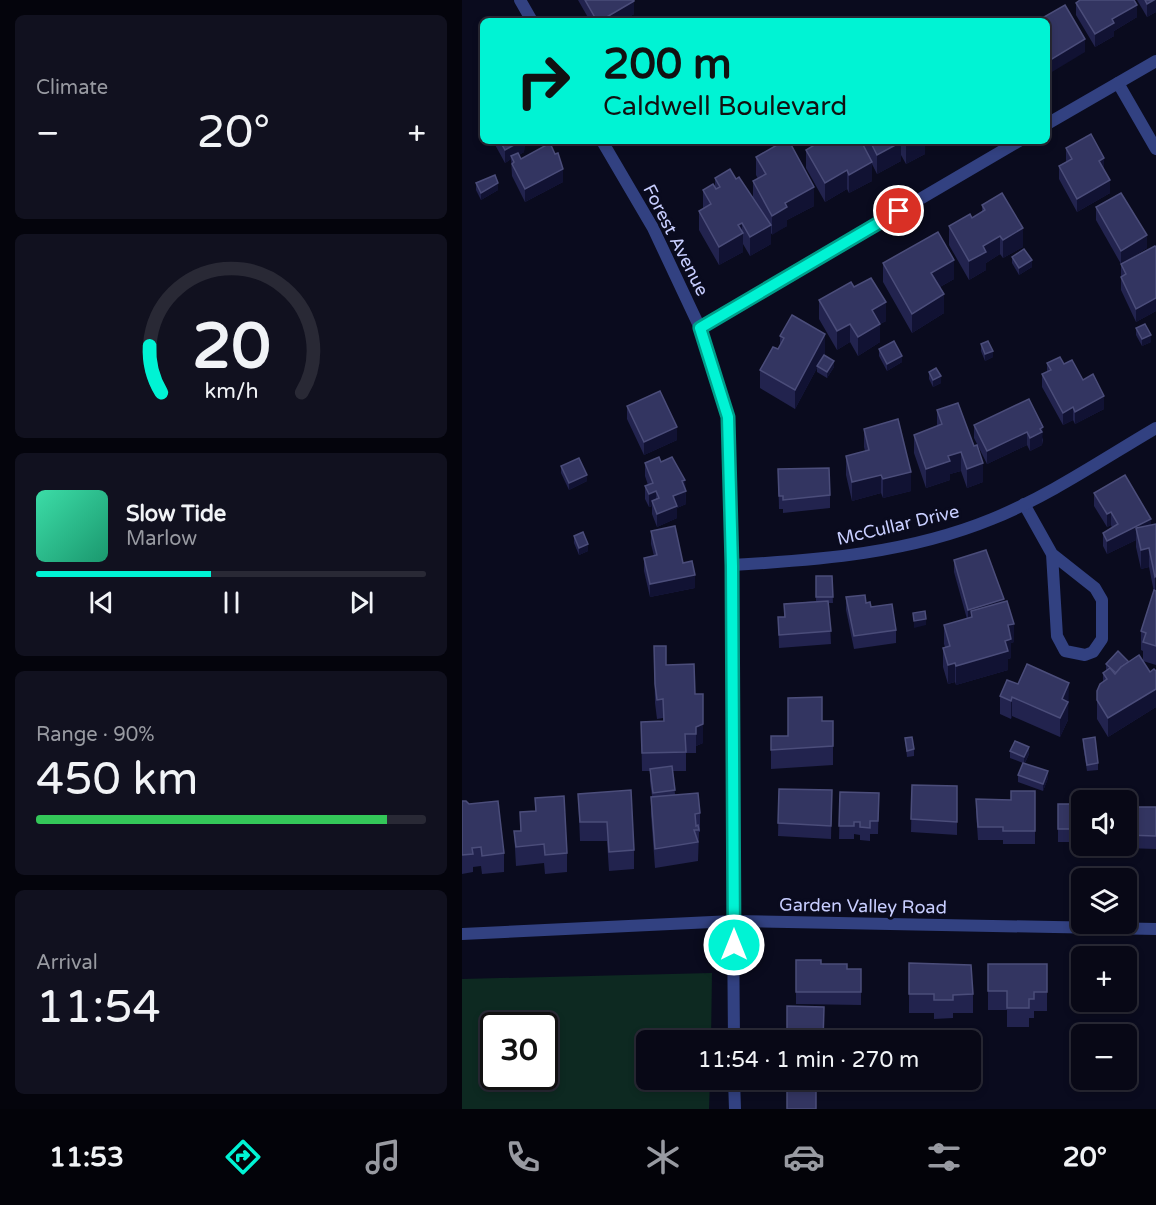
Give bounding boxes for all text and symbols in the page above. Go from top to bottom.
text: 200 m [603,39,732,90]
icon: right [504,42,582,120]
text: Climate [36,76,108,100]
text: Caldwell Boulevard [603,90,847,123]
text: 20° [197,106,270,160]
text: − [36,114,60,153]
text: + [407,114,426,153]
street label: Forest Avenue [638,180,714,300]
pin [873,185,924,236]
icon: arrive [882,194,915,227]
text: 20 [192,310,270,385]
text: km/h [204,378,258,404]
street label: McCullar Drive [835,500,961,550]
text: Slow Tide [126,501,226,527]
text: Marlow [126,527,197,551]
icon: previous [85,586,118,619]
icon: pause [215,586,248,619]
icon: next [345,586,378,619]
text: Range · 90% [36,723,155,747]
text: 450 km [36,753,198,807]
map controls [1071,790,1137,1090]
button: sound [1071,790,1137,856]
button: layers [1071,868,1137,934]
street label: Garden Valley Road [779,894,947,918]
position arrow [702,913,766,977]
button: + [1071,946,1137,1012]
text: Arrival [36,951,98,975]
text: 11:54 [36,981,161,1035]
speed limit sign: 30 [480,1012,558,1090]
button: − [1071,1024,1137,1090]
text: 11:54 · 1 min · 270 m [698,1047,919,1073]
icon: directions [222,1136,264,1178]
icon: music [362,1136,404,1178]
icon: phone [502,1136,544,1178]
icon: climate [642,1136,684,1178]
icon: car [783,1136,825,1178]
icon: filters [923,1136,965,1178]
text: 11:53 [49,1141,124,1174]
text: 20° [1063,1141,1107,1174]

